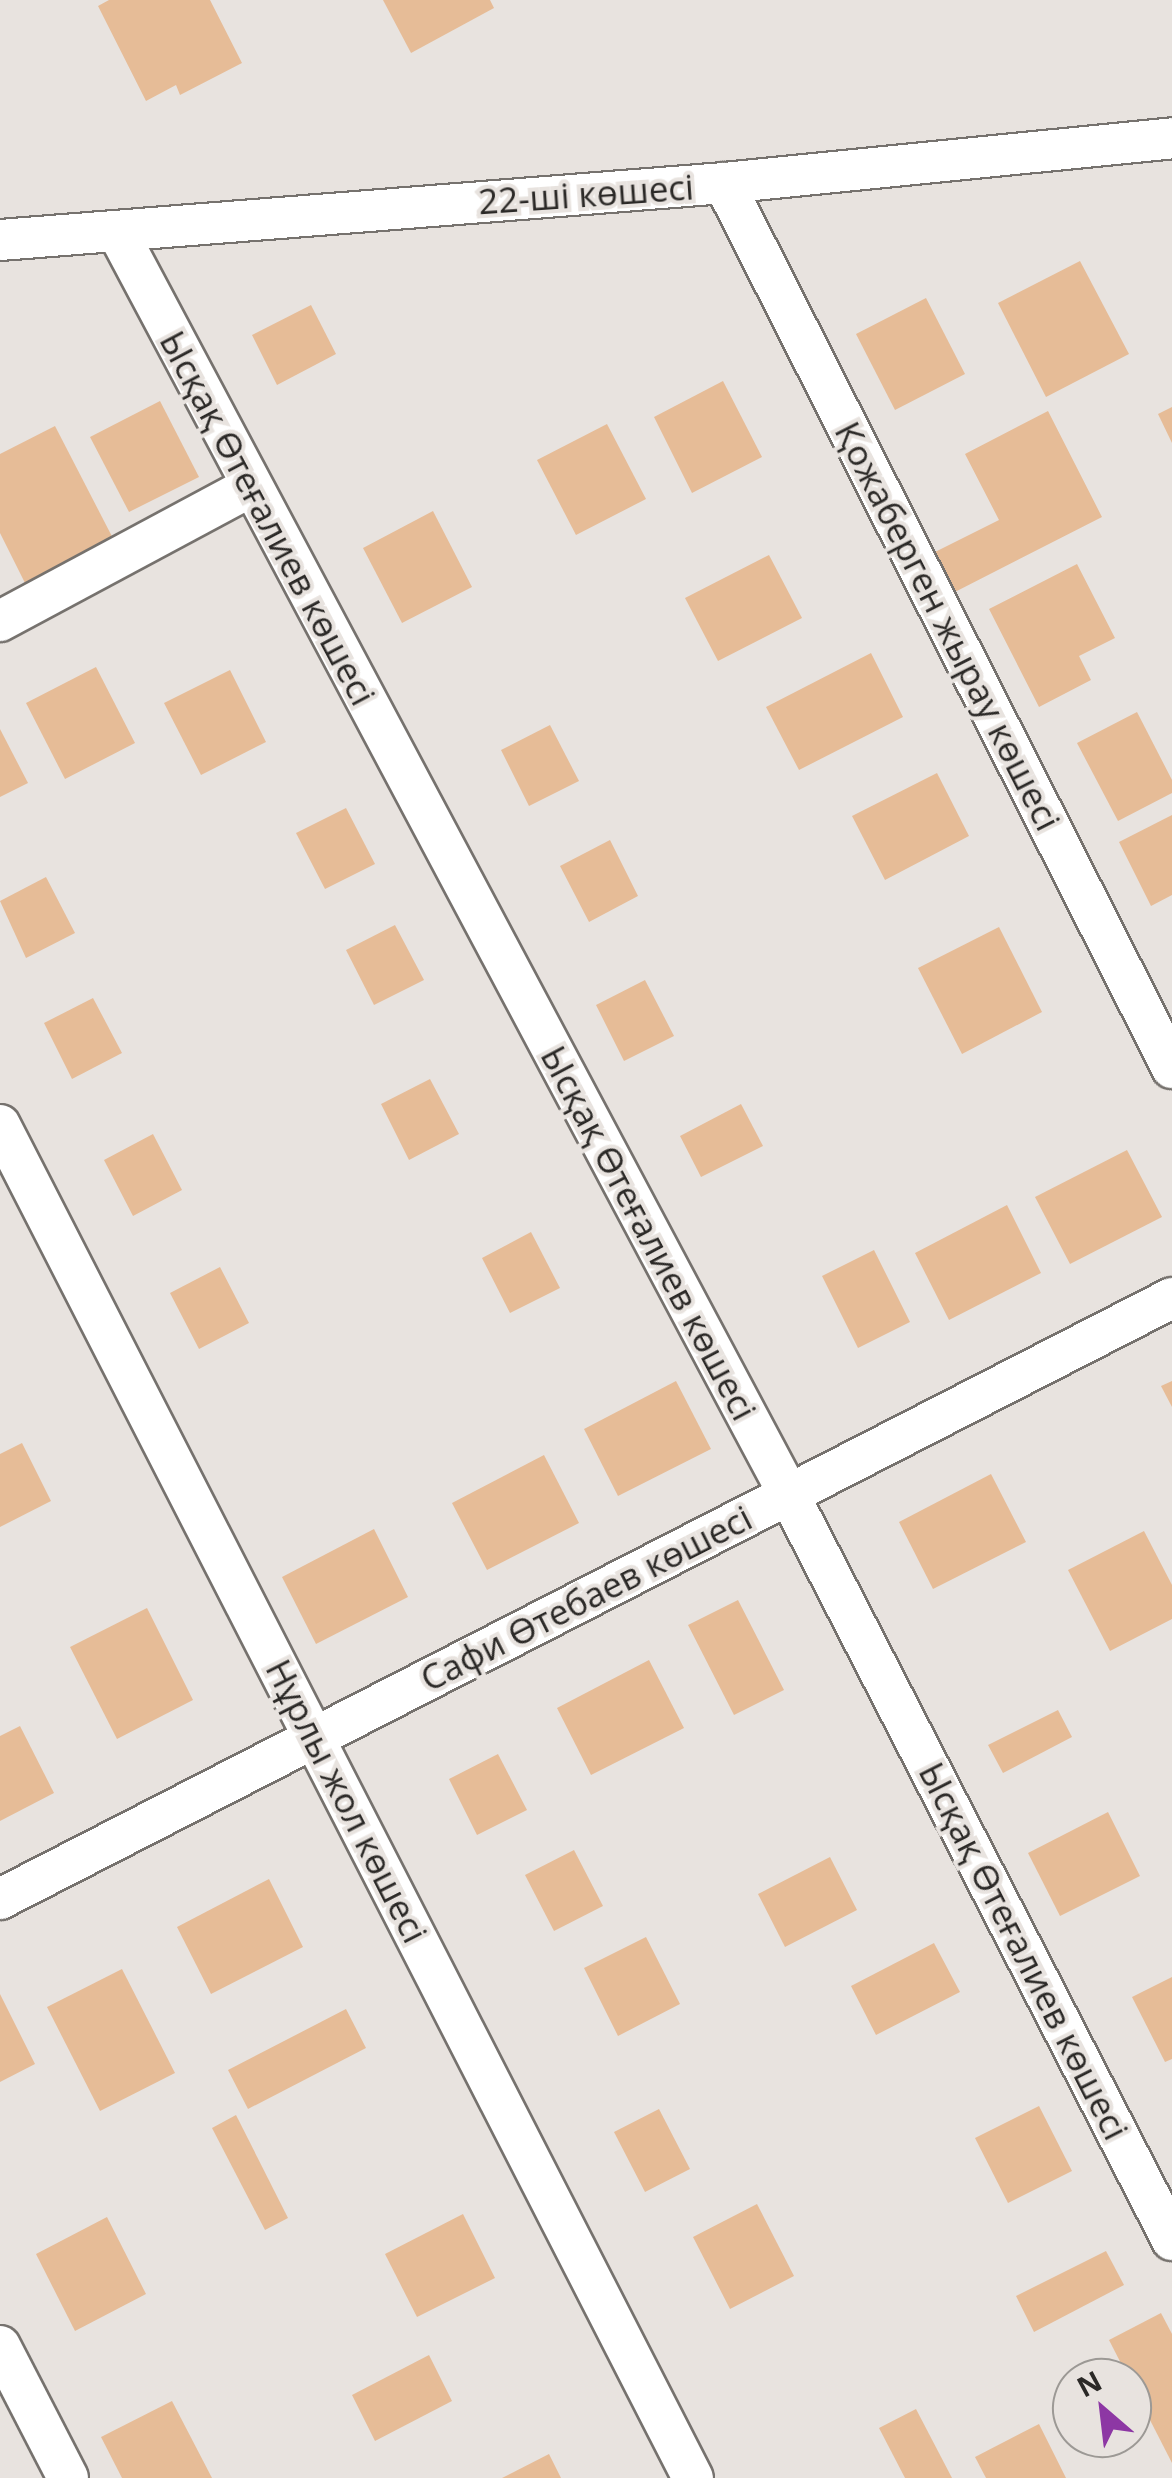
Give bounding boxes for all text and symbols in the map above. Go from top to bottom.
street label: 22-ші көшесі [477,166,695,222]
street label: Ысқақ Өтеғалиев көшесі [151,324,385,712]
street label: Қожаберген жырау көшесі [826,415,1070,837]
street label: Ысқақ Өтеғалиев көшесі [532,1039,766,1427]
street label: Сафи Өтебаев көшесі [413,1496,759,1700]
street label: Нұрлы жол көшесі [257,1652,437,1950]
street label: Ысқақ Өтеғалиев көшесі [910,1755,1138,2147]
north arrow [1052,2358,1152,2458]
text: N [1070,2361,1108,2405]

